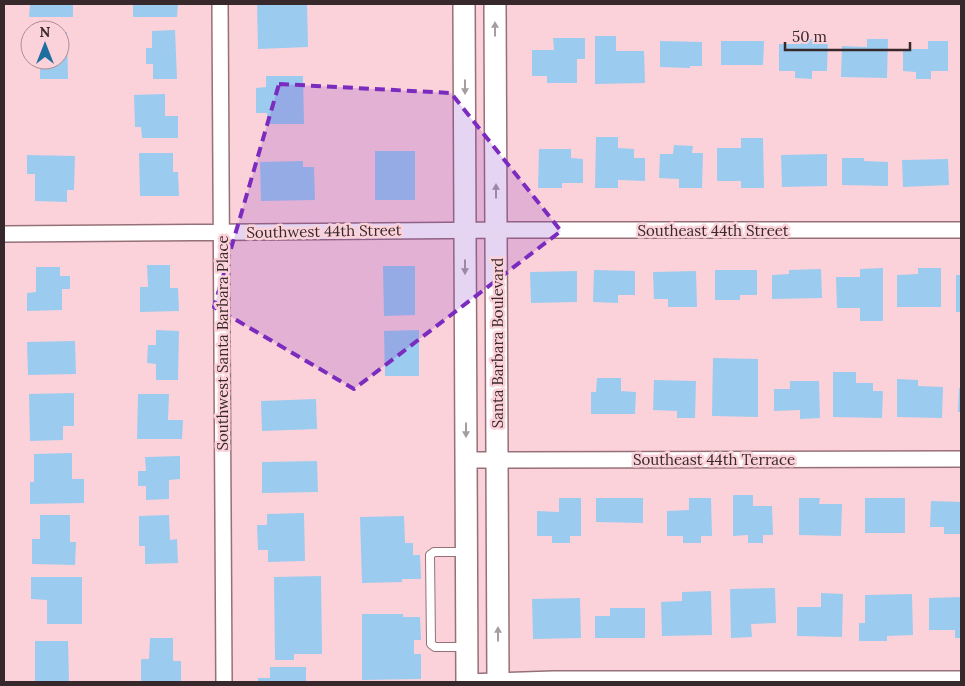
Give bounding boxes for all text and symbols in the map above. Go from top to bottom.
north arrow [20,20,70,70]
one-way arrow [491,20,499,36]
scale bar [785,20,910,52]
text: N [40,23,51,41]
text: 50 m [792,27,827,46]
one-way arrow [461,80,469,96]
one-way arrow [492,183,500,199]
street label: Southwest 44th Street [246,220,402,242]
street label: Southeast 44th Street [637,221,789,240]
street label: Southwest Santa Barbara Place [213,235,232,451]
street label: Santa Barbara Boulevard [488,258,507,428]
one-way arrow [461,260,469,276]
one-way arrow [462,422,470,438]
street label: Southeast 44th Terrace [633,450,795,469]
one-way arrow [494,625,502,641]

